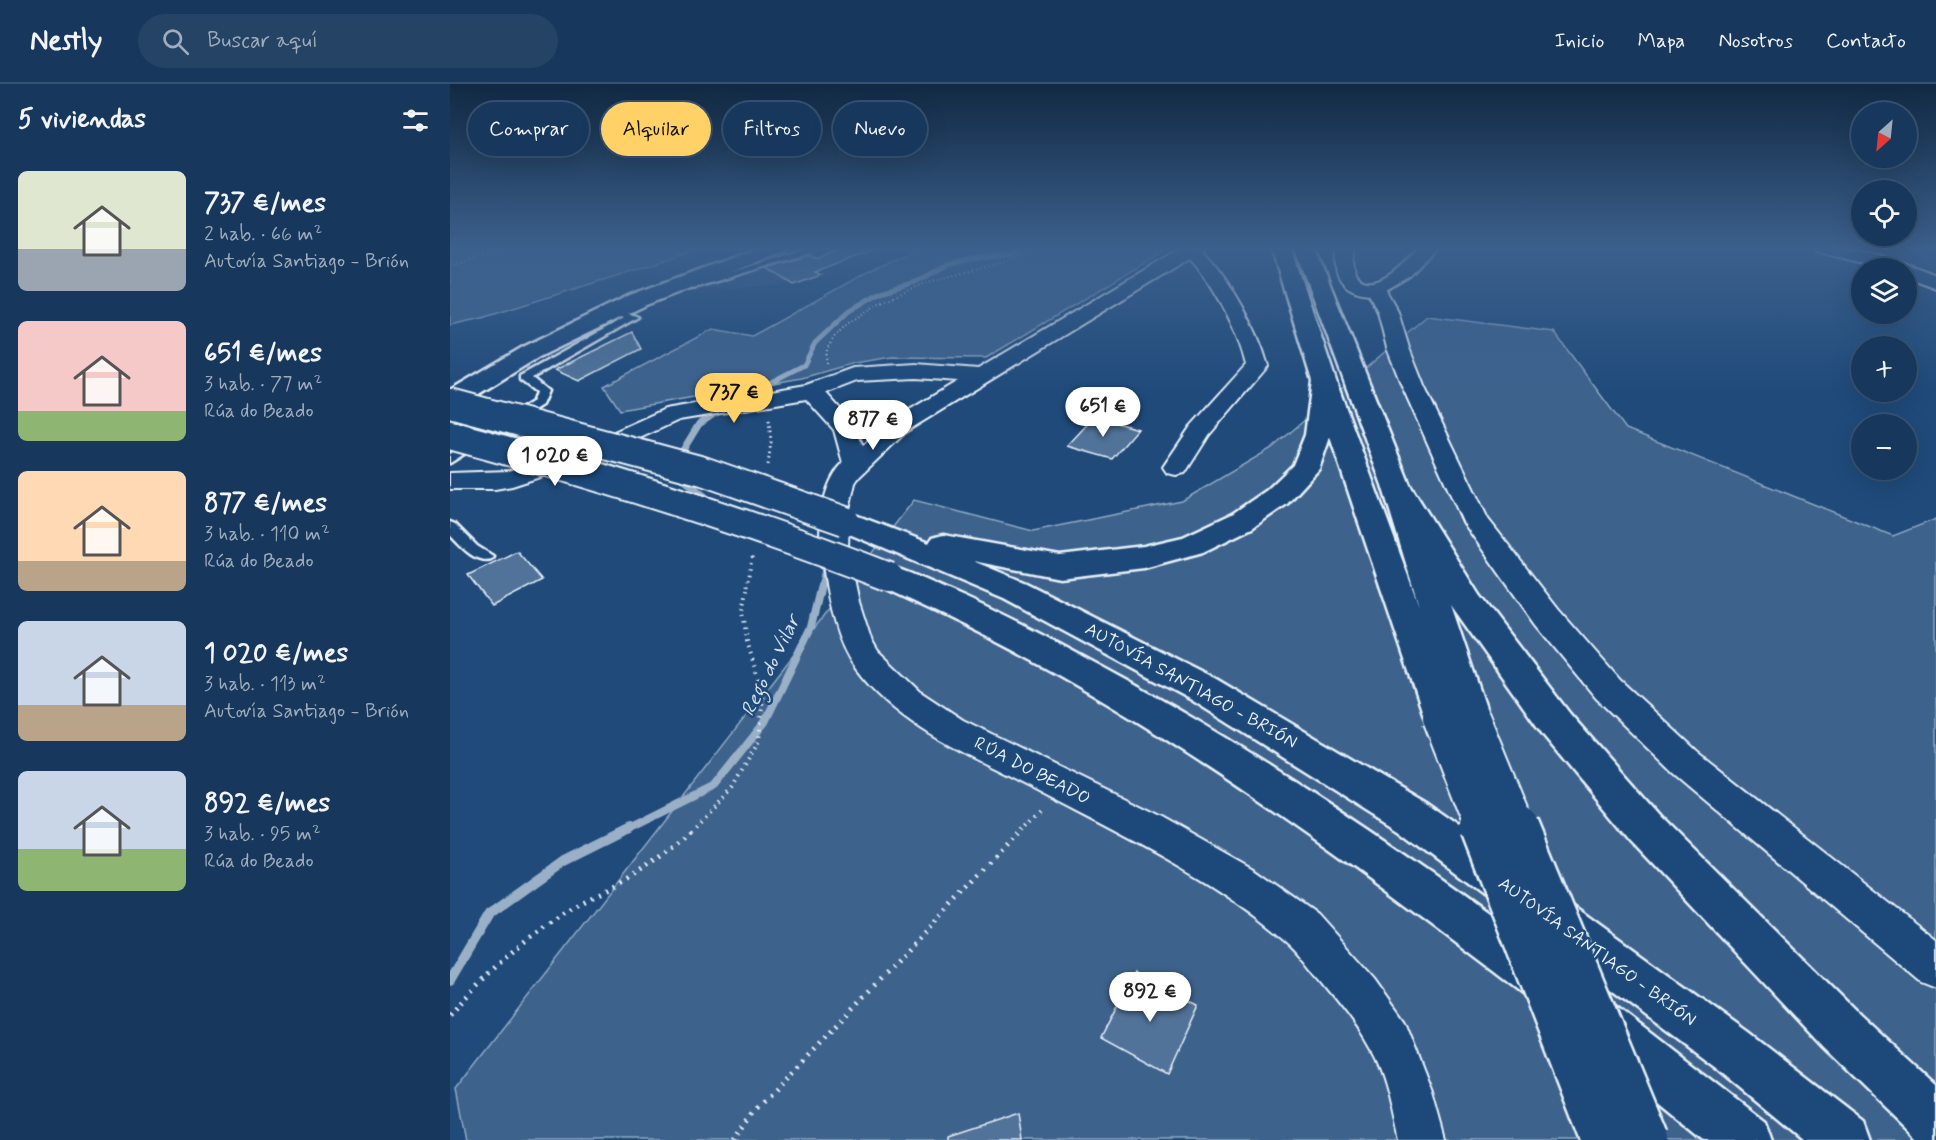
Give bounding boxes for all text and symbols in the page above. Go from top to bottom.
search box [138,14,558,68]
text: Nestly [30,23,102,60]
icon: search [159,25,192,58]
text: Buscar aquí [207,27,318,55]
text: Inicio [1555,27,1605,55]
text: Mapa [1638,27,1685,55]
text: Nosotros [1718,27,1793,55]
text: Contacto [1826,27,1906,55]
chip: Comprar [468,102,589,156]
chip: Alquilar [601,102,711,156]
chip: Filtros [723,102,821,156]
chip: Nuevo [833,102,927,156]
north arrow [1851,102,1917,168]
map controls [1851,102,1917,480]
text: 5 viviendas [18,103,146,137]
icon: filters [399,104,432,137]
button: locate [1851,180,1917,246]
text: 737 €/mes [204,187,326,221]
icon: home [66,195,138,267]
text: 2 hab. · 66 m² [204,221,322,248]
text: Autovía Santiago - Brión [204,248,409,275]
button: layers [1851,258,1917,324]
button: + [1851,336,1917,402]
text: 651 €/mes [204,337,322,371]
icon: home [66,345,138,417]
text: 3 hab. · 77 m² [204,371,322,398]
pin: 737 € [692,373,776,424]
text: 737 € [709,379,759,406]
pin: 651 € [1061,387,1145,438]
text: 651 € [1079,393,1127,420]
text: Rúa do Beado [204,398,314,425]
pin: 877 € [831,400,915,451]
text: 877 € [847,406,899,433]
button: − [1851,414,1917,480]
pin: 1 020 € [500,436,610,487]
text: 1 020 € [521,442,589,469]
text: 877 €/mes [204,487,327,521]
icon: home [66,495,138,567]
text: 3 hab. · 110 m² [204,521,330,548]
text: Rúa do Beado [204,548,314,575]
water label: Rego do Vilar [735,609,810,722]
street label: AUTOVÍA SANTIAGO - BRIÓN [1081,617,1301,755]
text: 1 020 €/mes [204,637,348,671]
icon: home [66,645,138,717]
text: 3 hab. · 113 m² [204,671,326,698]
text: Autovía Santiago - Brión [204,698,409,725]
street label: RÚA DO BEADO [970,731,1094,811]
text: 892 €/mes [204,787,330,821]
icon: home [66,795,138,867]
text: 3 hab. · 95 m² [204,821,321,848]
text: Rúa do Beado [204,848,314,875]
street label: AUTOVÍA SANTIAGO - BRIÓN [1493,872,1701,1032]
pin: 892 € [1108,972,1192,1023]
text: 892 € [1123,978,1177,1005]

